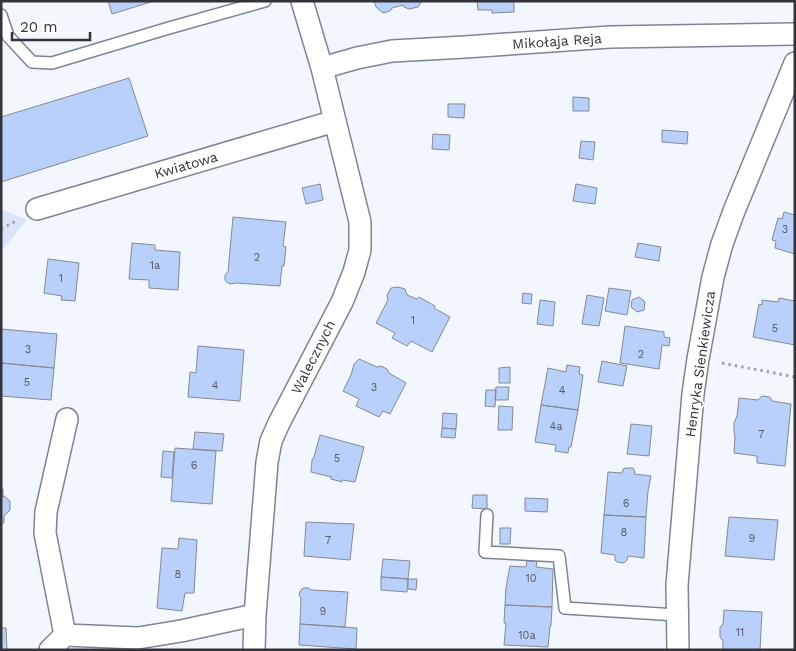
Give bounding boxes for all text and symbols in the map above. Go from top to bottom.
scale bar [12,10,90,42]
text: 20 m [20,18,58,36]
street label: Mikołaja Reja [512,30,602,52]
street label: Kwiatowa [152,148,220,182]
house number: 3 [782,223,788,236]
house number: 2 [254,251,260,264]
house number: 1a [150,259,160,272]
house number: 1 [59,272,63,285]
street label: Henryka Sienkiewicza [682,290,718,438]
house number: 1 [411,314,415,327]
street label: Walecznych [288,317,338,397]
house number: 5 [772,322,778,335]
house number: 3 [25,343,31,356]
house number: 2 [638,348,644,361]
house number: 5 [24,376,30,389]
house number: 4 [212,379,219,392]
house number: 3 [371,381,377,394]
house number: 4 [559,384,566,397]
house number: 4a [550,420,562,433]
house number: 7 [758,428,764,441]
house number: 5 [334,452,340,465]
house number: 6 [191,459,198,472]
house number: 6 [623,497,630,510]
house number: 8 [621,526,628,539]
house number: 9 [749,532,756,545]
house number: 7 [325,534,331,547]
house number: 8 [175,568,182,581]
house number: 10 [525,572,537,585]
house number: 9 [320,605,327,618]
house number: 11 [736,626,744,639]
house number: 10a [518,629,536,642]

